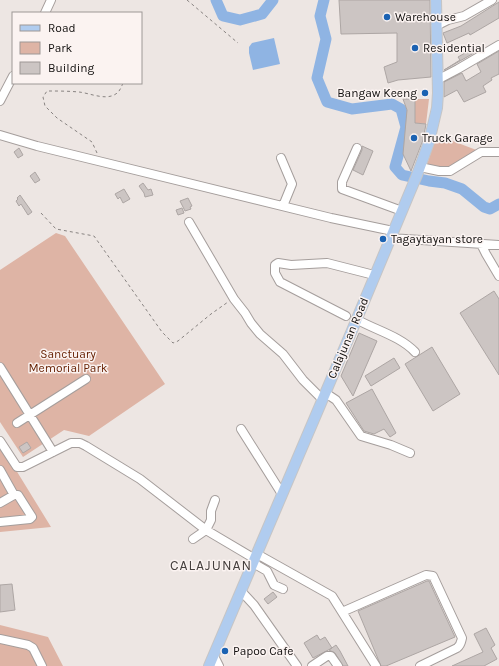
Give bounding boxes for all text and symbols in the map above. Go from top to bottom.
place label: Warehouse [395,10,456,24]
legend [12,12,142,84]
marker: Warehouse [382,12,392,22]
text: Road [48,21,76,35]
text: Park [48,41,73,55]
place label: Residential [423,41,485,55]
marker: Residential [410,43,420,53]
text: Building [48,61,95,75]
place label: Bangaw Keeng [337,86,417,100]
marker: Bangaw Keeng [420,88,430,98]
place label: Truck Garage [422,131,493,145]
marker: Truck Garage [409,133,419,143]
place label: Tagaytayan store [391,232,483,246]
marker: Tagaytayan store [378,234,388,244]
street label: Calajunan Road [325,295,371,381]
park label: Sanctuary Memorial Park [28,347,108,375]
district label: CALAJUNAN [170,557,252,574]
place label: Papoo Cafe [233,644,293,658]
marker: Papoo Cafe [220,646,230,656]

